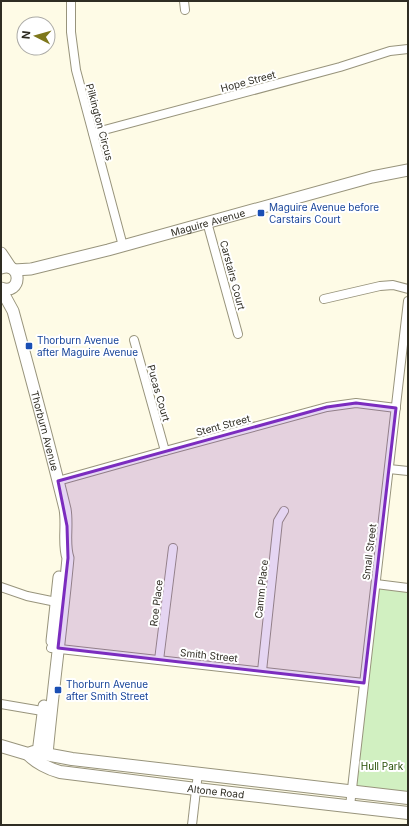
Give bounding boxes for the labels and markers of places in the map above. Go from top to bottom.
place label: Maguire Avenue before Carstairs Court [269,201,379,225]
marker: Maguire Avenue before Carstairs Court [256,208,266,218]
place label: Thorburn Avenue after Maguire Avenue [37,334,138,358]
marker: Thorburn Avenue after Maguire Avenue [24,341,34,351]
place label: Thorburn Avenue after Smith Street [66,678,149,702]
marker: Thorburn Avenue after Smith Street [53,685,63,695]

